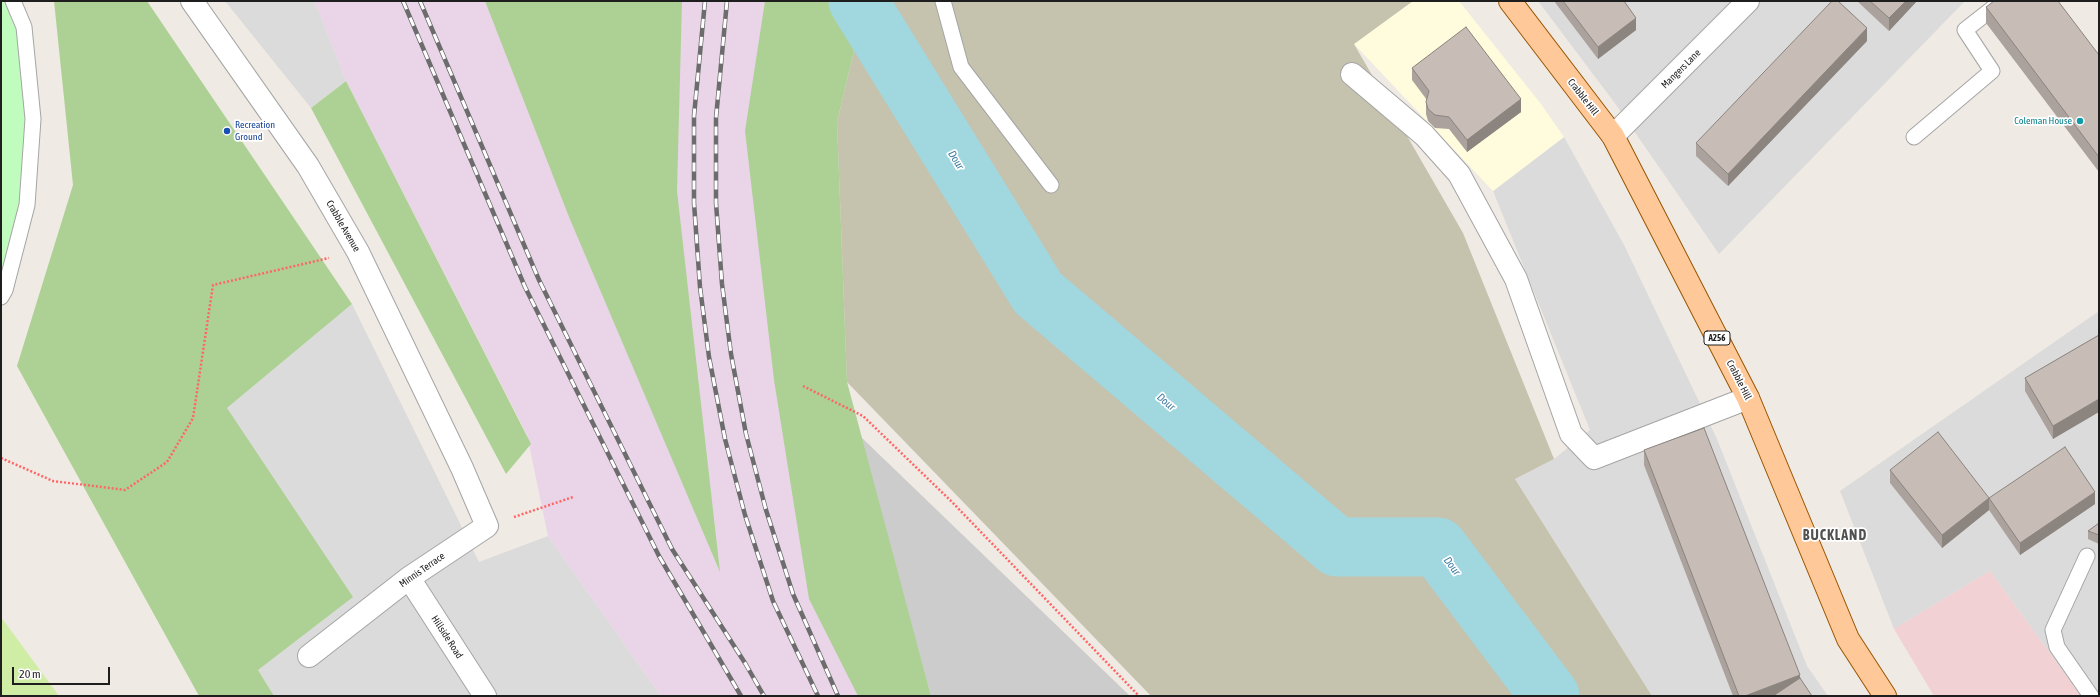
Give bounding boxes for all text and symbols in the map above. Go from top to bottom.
street label: Mangers Lane [1659,47,1703,91]
street label: Crabble Hill [1565,76,1601,118]
place label: Coleman House [2014,115,2072,127]
marker: Coleman House [2075,116,2085,126]
place label: Recreation Ground [235,119,275,142]
marker: Recreation Ground [222,126,232,136]
water label: Dour [945,148,967,172]
street label: Crabble Avenue [323,198,363,254]
road number: A256 [1704,331,1730,345]
street label: Crabble Hill [1724,358,1754,402]
water label: Dour [1154,391,1178,413]
district label: BUCKLAND [1803,528,1867,544]
street label: Minnis Terrace [397,550,447,590]
water label: Dour [1441,554,1463,578]
street label: Hillside Road [429,613,465,661]
scale bar [14,659,112,685]
text: 20 m [19,667,41,681]

